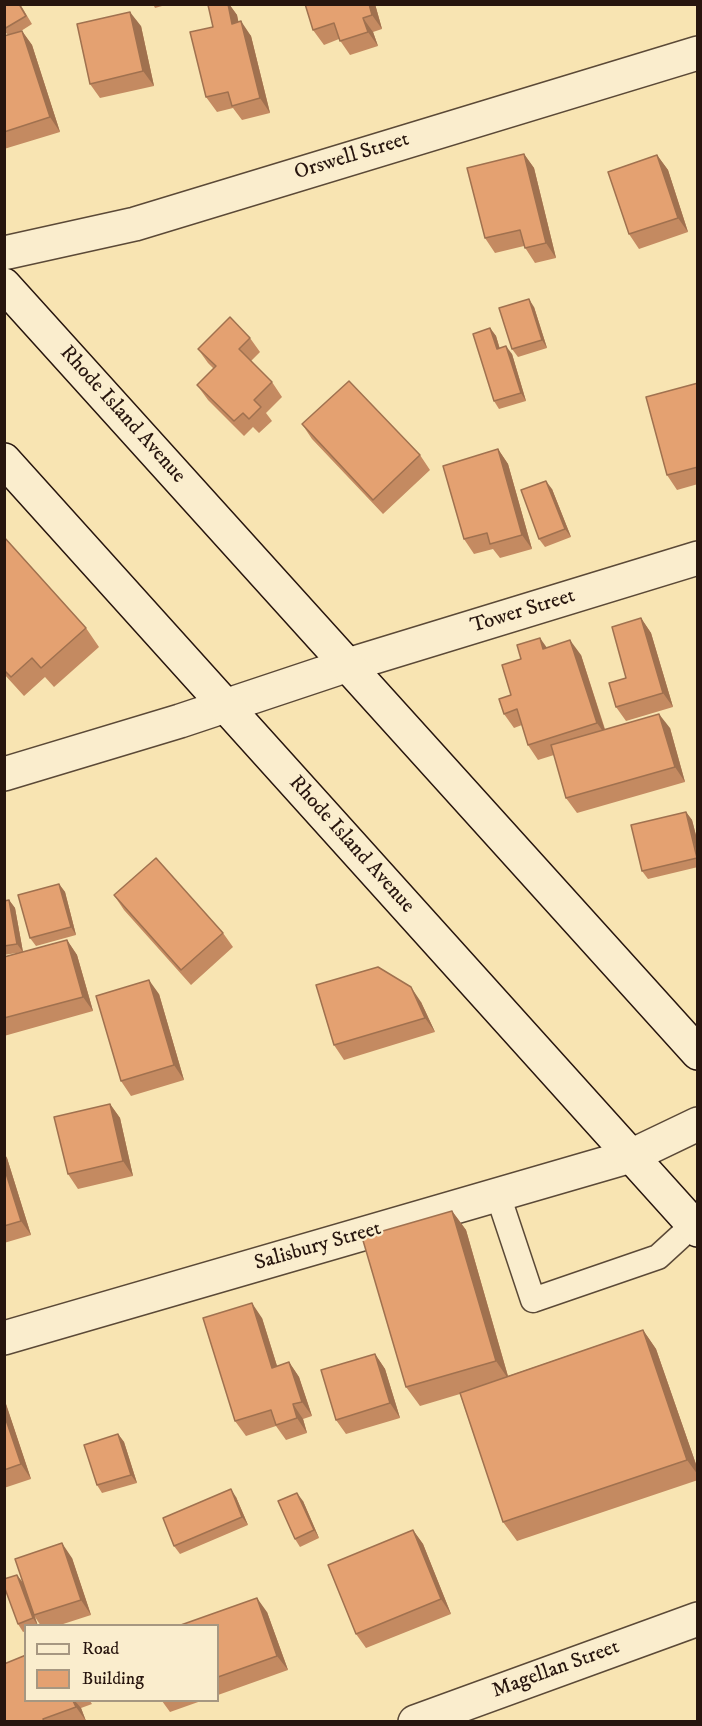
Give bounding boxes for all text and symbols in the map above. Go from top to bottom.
street label: Orswell Street [292,128,412,186]
street label: Rhode Island Avenue [54,341,190,489]
street label: Tower Street [468,584,578,640]
street label: Rhode Island Avenue [283,771,419,919]
street label: Salisbury Street [252,1217,384,1277]
legend [24,1624,219,1702]
street label: Magellan Street [489,1635,623,1705]
text: Road [82,1638,119,1660]
text: Building [82,1668,144,1690]

